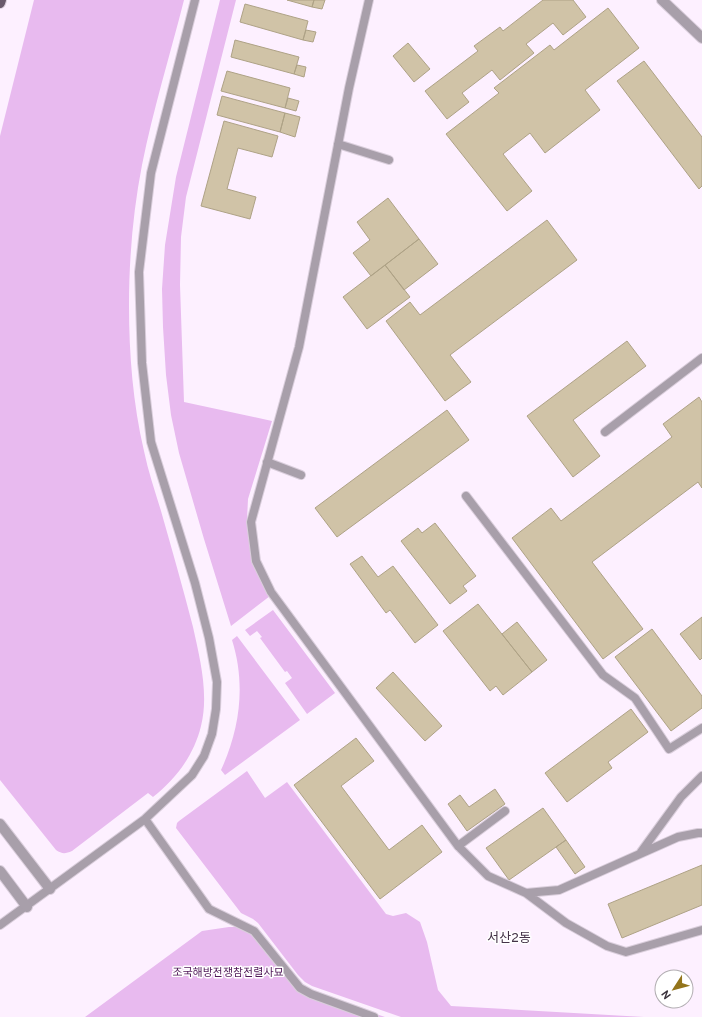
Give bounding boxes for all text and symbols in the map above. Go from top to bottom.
district label: 서산2동 [487,931,531,947]
park label: 조국해방전쟁참전렬사묘 [172,966,284,980]
north arrow [654,969,694,1009]
text: N [659,987,675,1002]

